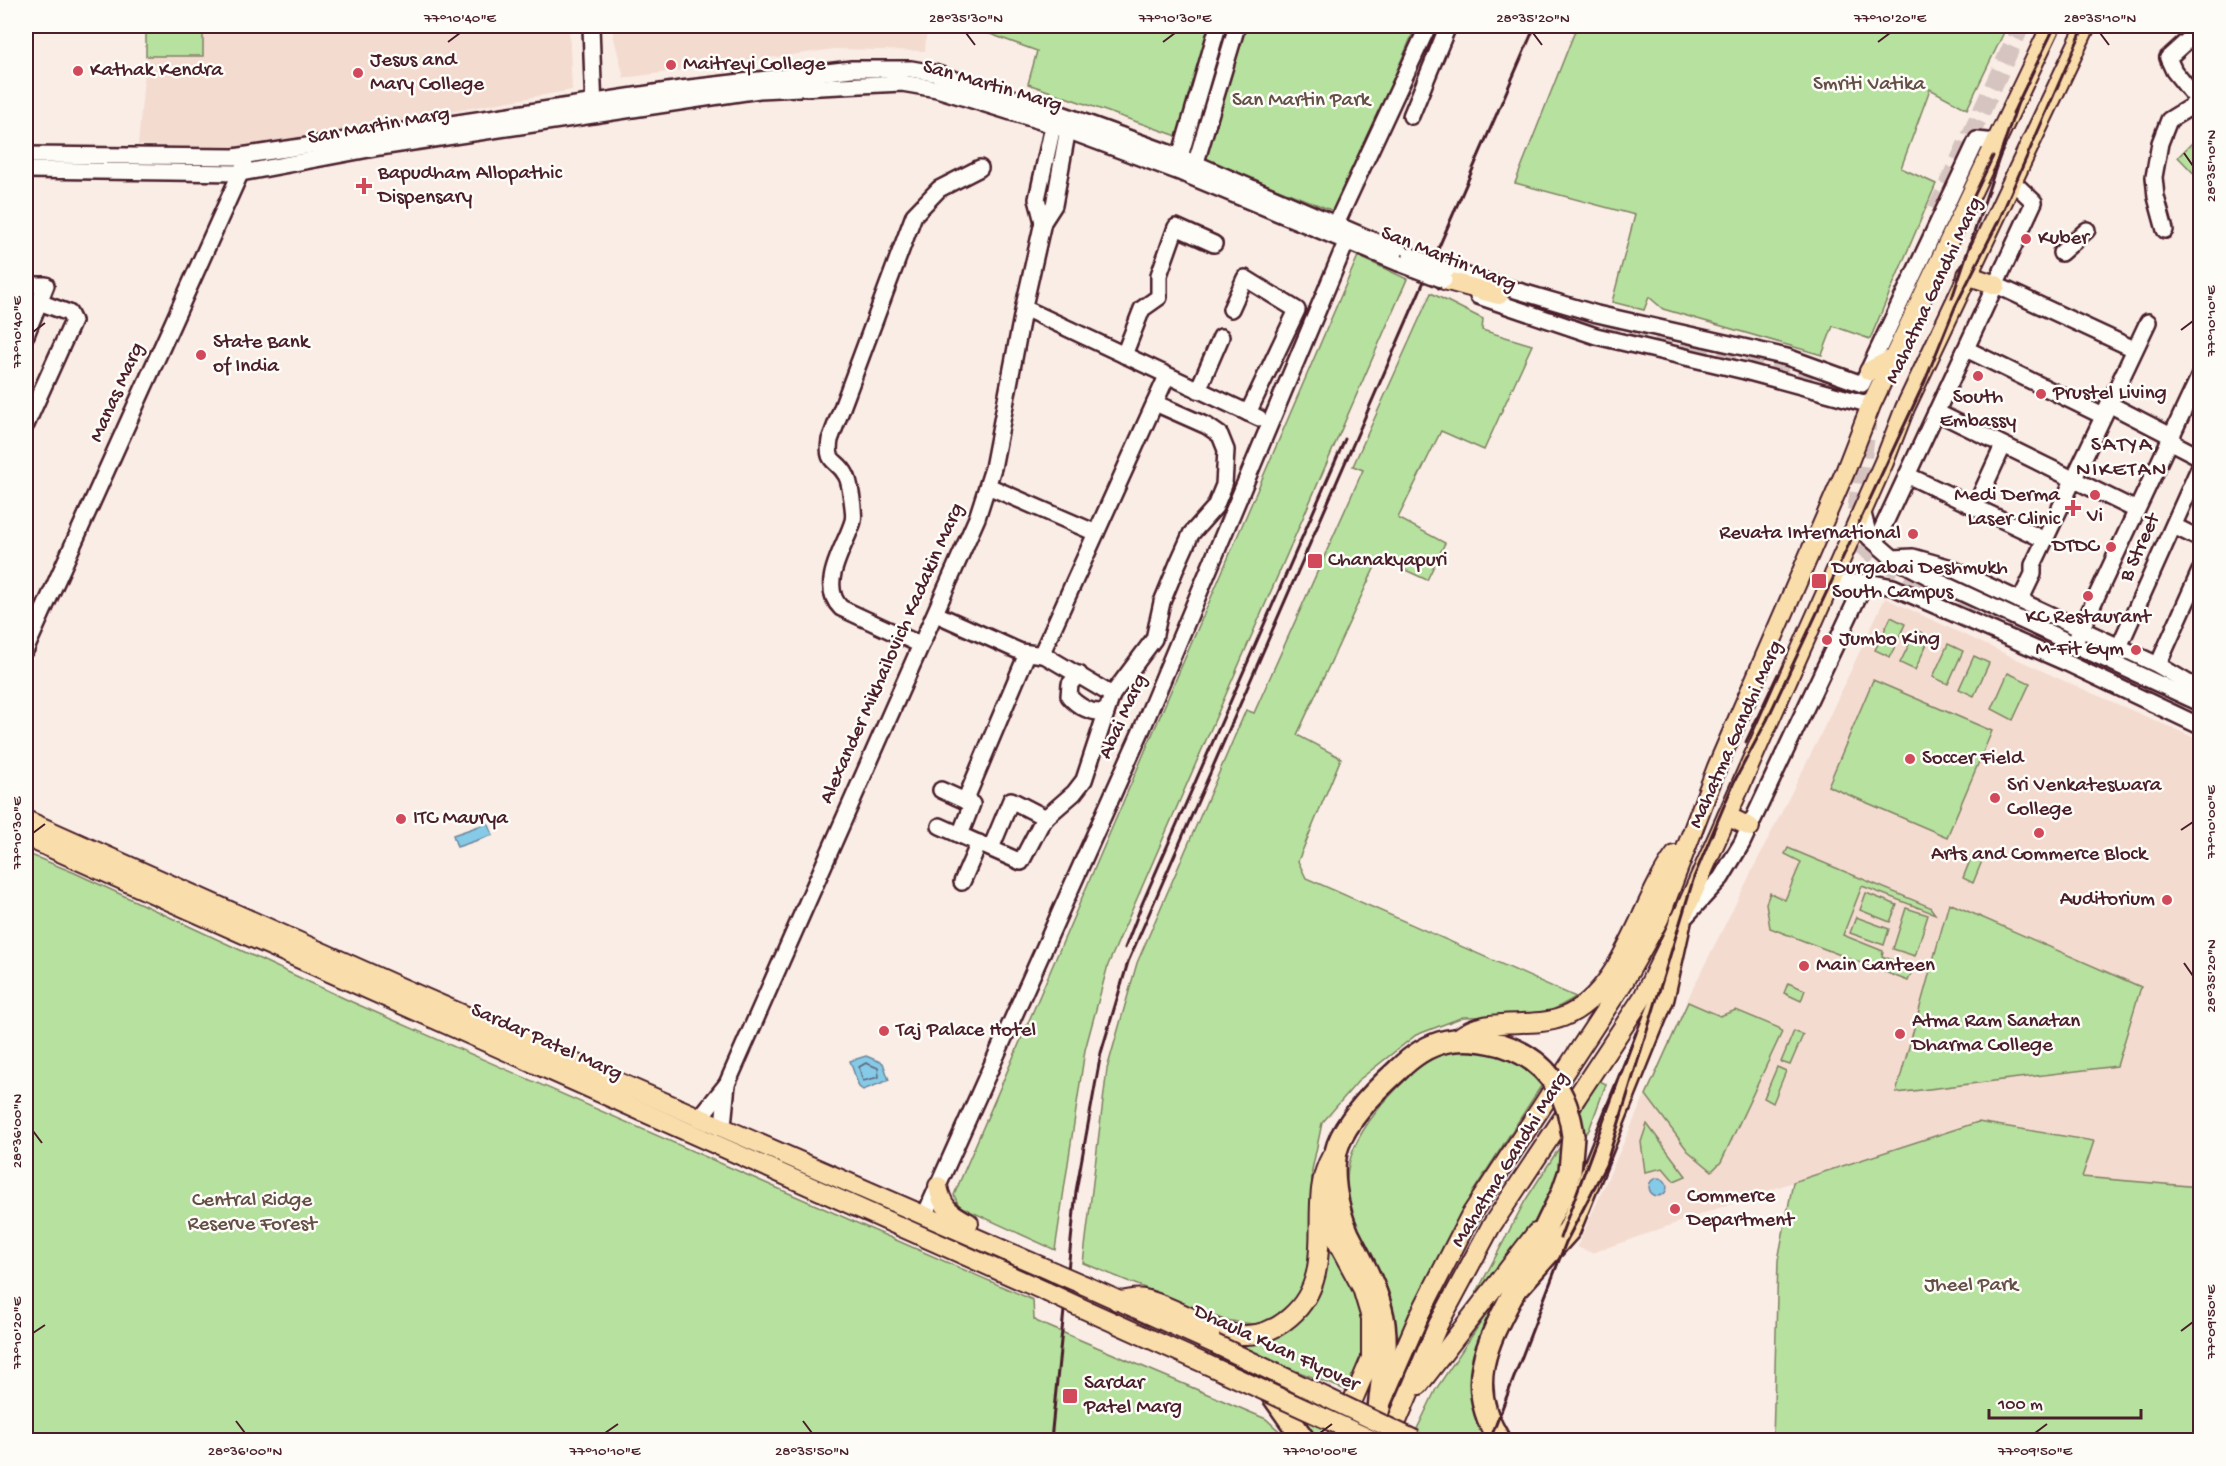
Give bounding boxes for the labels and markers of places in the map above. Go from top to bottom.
place label: Jesus and Mary College [370,49,485,98]
place label: Maitreyi College [683,53,827,78]
marker: Maitreyi College [664,58,678,72]
place label: Kathak Kendra [90,59,224,84]
marker: Kathak Kendra [71,64,85,78]
marker: Jesus and Mary College [351,66,365,80]
place label: Bapudham Allopathic Dispensary [376,162,563,211]
marker: Bapudham Allopathic Dispensary [355,177,373,195]
place label: Kuber [2038,227,2090,252]
marker: Kuber [2019,232,2033,246]
place label: State Bank of India [213,331,312,380]
marker: State Bank of India [194,348,208,362]
marker: South Embassy [1971,369,1985,383]
place label: Prustel Living [2052,382,2167,407]
place label: South Embassy [1940,386,2016,435]
marker: Prustel Living [2034,387,2048,401]
place label: Medi Derma Laser Clinic [1954,484,2061,533]
marker: Vi [2088,488,2102,502]
marker: Medi Derma Laser Clinic [2064,499,2082,517]
place label: Vi [2086,505,2103,530]
place label: Revata International [1719,522,1901,547]
marker: Revata International [1906,527,1920,541]
place label: DTDC [2050,535,2101,560]
marker: DTDC [2104,540,2118,554]
place label: Chanakyapuri [1328,549,1448,574]
marker: Chanakyapuri [1306,552,1324,570]
place label: Durgabai Deshmukh South Campus [1830,557,2008,606]
marker: Durgabai Deshmukh South Campus [1810,572,1828,590]
marker: KC Restaurant [2081,589,2095,603]
place label: KC Restaurant [2025,606,2153,631]
place label: Jumbo King [1839,628,1940,653]
marker: Jumbo King [1820,633,1834,647]
place label: M-Fit Gym [2035,638,2124,663]
marker: M-Fit Gym [2129,643,2143,657]
place label: Soccer Field [1922,747,2025,772]
marker: Soccer Field [1903,752,1917,766]
place label: Sri Venkateswara College [2007,774,2163,823]
marker: Sri Venkateswara College [1988,791,2002,805]
place label: ITC Maurya [413,807,509,832]
marker: ITC Maurya [394,812,408,826]
marker: Arts and Commerce Block [2032,826,2046,840]
place label: Arts and Commerce Block [1931,843,2150,868]
place label: Auditorium [2060,888,2155,913]
marker: Auditorium [2160,893,2174,907]
place label: Main Canteen [1816,954,1935,979]
marker: Main Canteen [1797,959,1811,973]
place label: Atma Ram Sanatan Dharma College [1910,1010,2080,1059]
place label: Taj Palace Hotel [895,1019,1036,1044]
marker: Taj Palace Hotel [877,1024,891,1038]
marker: Atma Ram Sanatan Dharma College [1893,1027,1907,1041]
place label: Commerce Department [1685,1185,1796,1234]
marker: Commerce Department [1668,1202,1682,1216]
place label: Sardar Patel Marg [1083,1372,1182,1421]
marker: Sardar Patel Marg [1061,1387,1079,1405]

